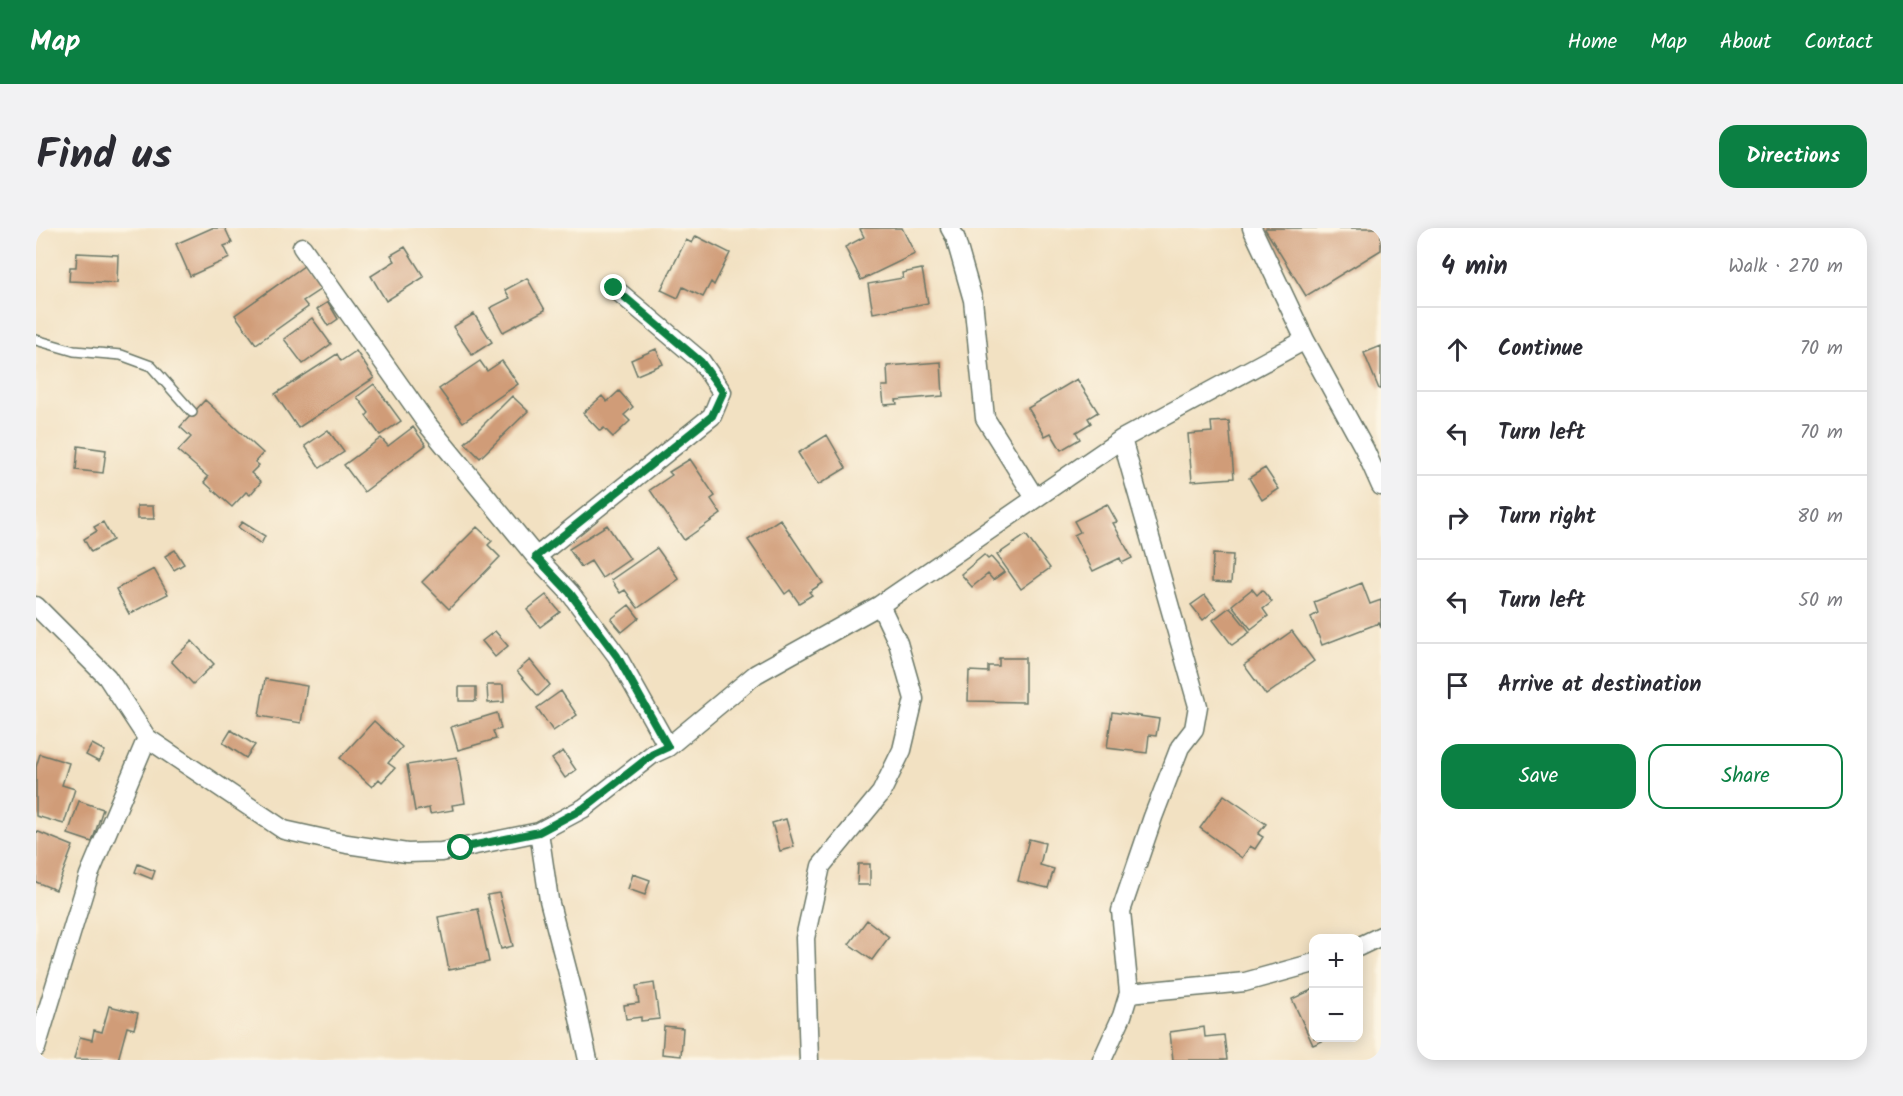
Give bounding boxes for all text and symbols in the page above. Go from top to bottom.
text: Map [30,20,81,65]
text: Home [1568,26,1617,59]
text: Map [1650,26,1687,59]
text: About [1720,26,1771,59]
text: Contact [1804,26,1873,59]
text: Find us [36,123,172,190]
button: Directions [1719,125,1867,188]
text: 4 min [1441,246,1508,288]
text: Walk · 270 m [1728,251,1843,283]
route end [600,274,626,300]
text: Continue [1498,332,1583,367]
icon: ahead [1441,333,1474,366]
text: 70 m [1800,333,1843,365]
text: Turn left [1498,416,1585,451]
icon: left [1441,417,1474,450]
text: 70 m [1800,417,1843,449]
text: Turn right [1498,500,1596,535]
icon: right [1441,501,1474,534]
text: 80 m [1797,501,1843,533]
text: Turn left [1498,584,1585,619]
icon: left [1441,585,1474,618]
text: 50 m [1798,585,1843,617]
text: Arrive at destination [1498,668,1701,703]
icon: arrive [1441,669,1474,702]
button: Save [1441,744,1636,809]
button: Share [1648,744,1843,809]
route start [447,834,473,860]
map controls [1309,934,1363,1042]
button: + [1309,934,1363,988]
button: − [1309,988,1363,1042]

